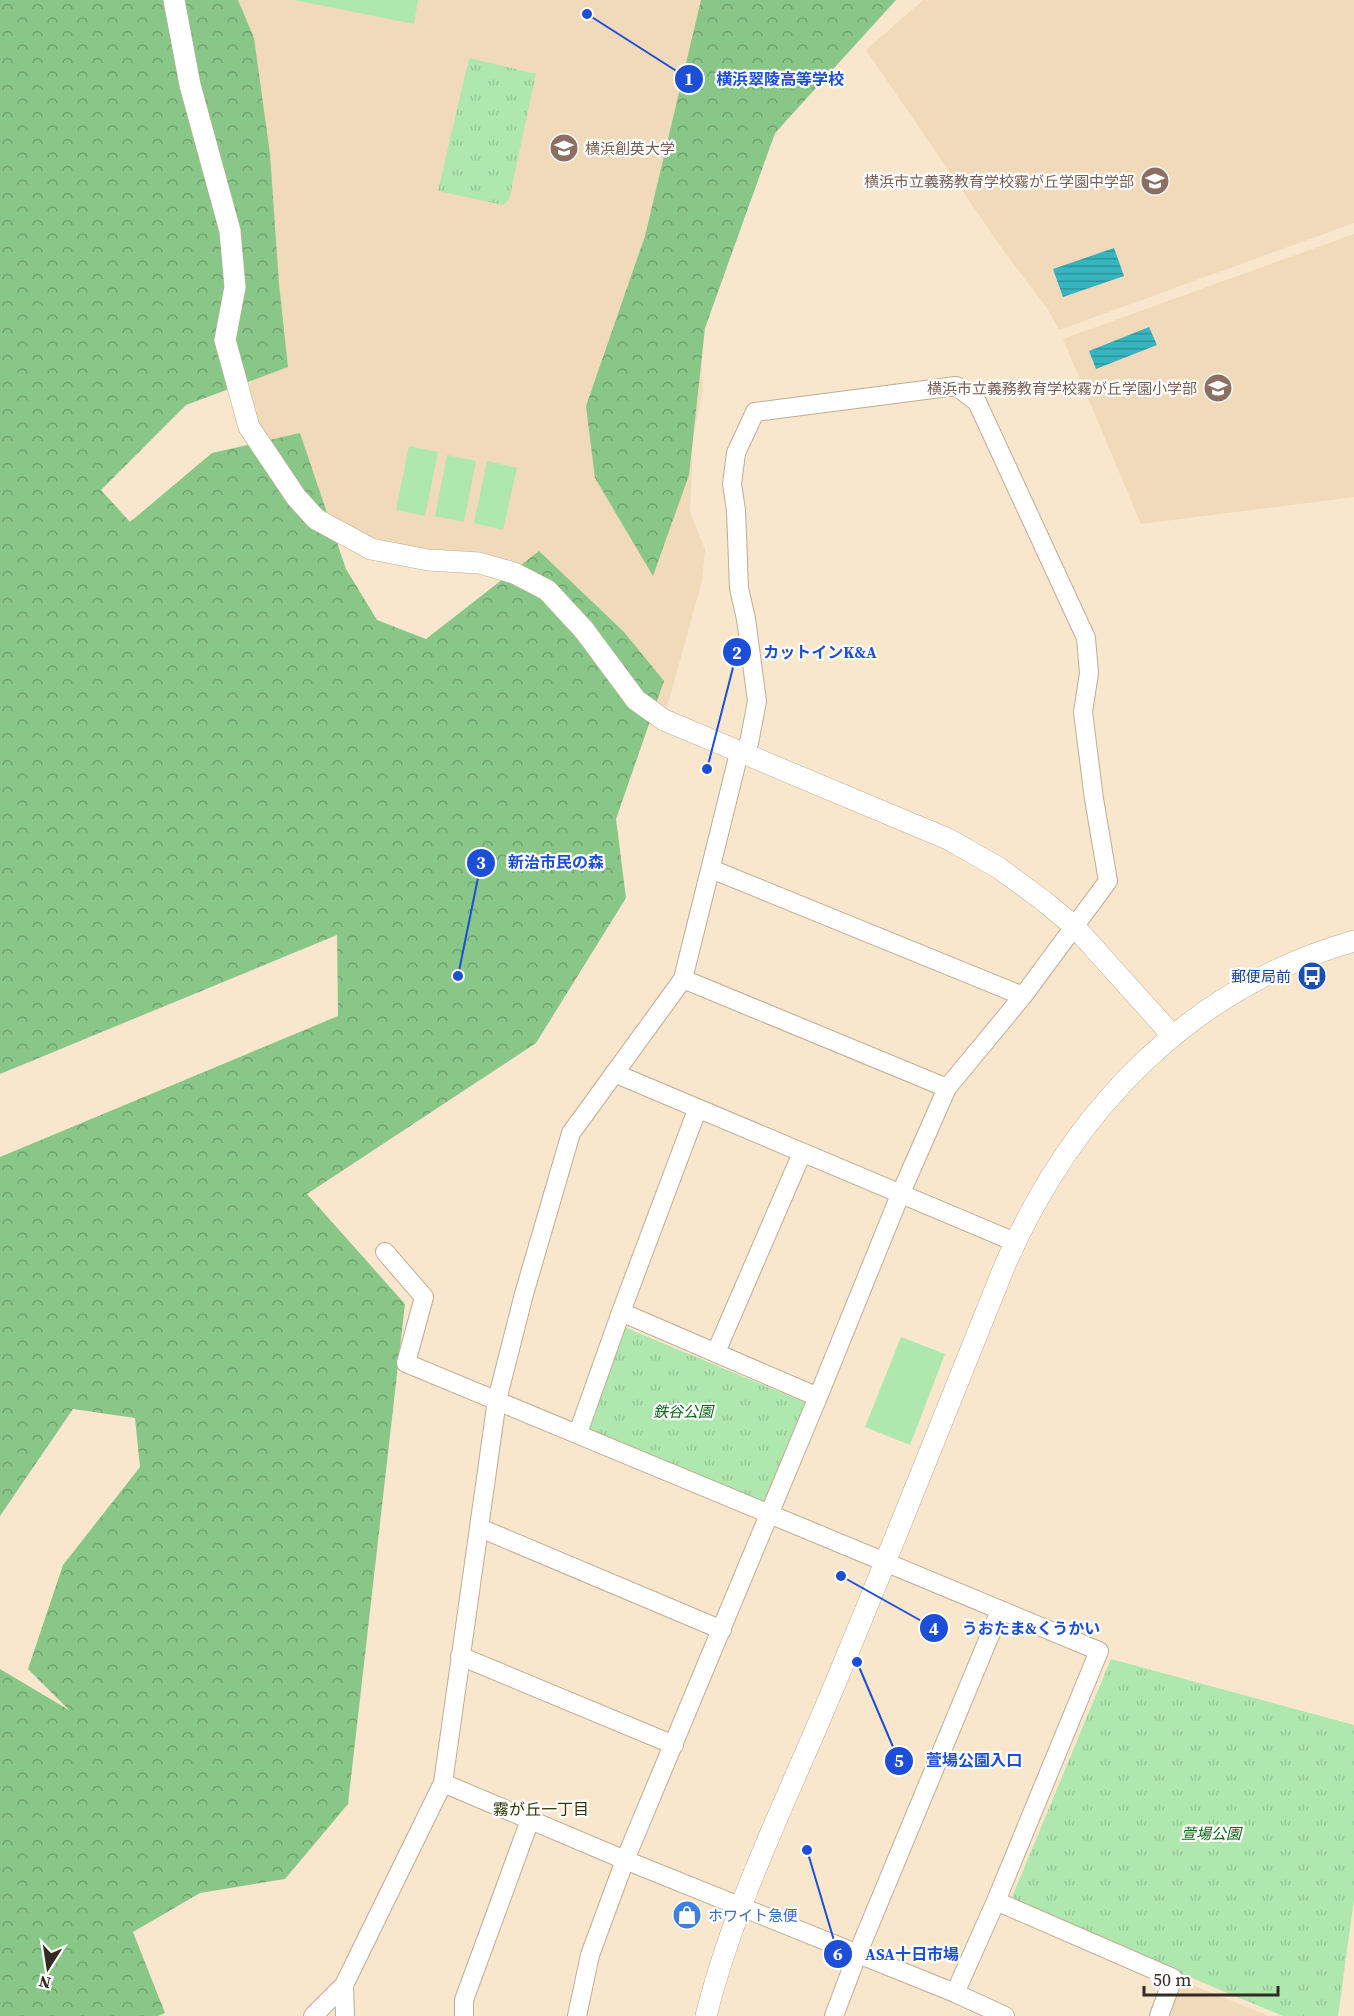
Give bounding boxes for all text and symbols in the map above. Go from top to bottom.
callout: 横浜翠陵高等学校 [674,62,856,96]
text: 1 [684,66,694,91]
text: 横浜翠陵高等学校 [716,68,844,90]
school or university icon: 横浜創英大学 [548,132,580,164]
place label: 横浜創英大学 [585,138,675,159]
school or university icon: 横浜市立義務教育学校霧が丘学園中学部 [1139,165,1171,197]
place label: 横浜市立義務教育学校霧が丘学園中学部 [864,171,1134,192]
school or university icon: 横浜市立義務教育学校霧が丘学園小学部 [1202,372,1234,404]
place label: 横浜市立義務教育学校霧が丘学園小学部 [927,378,1197,399]
callout: カットインK&A [722,635,889,669]
text: 2 [732,640,742,665]
text: カットインK&A [763,641,877,663]
callout: 新治市民の森 [466,846,616,880]
text: 3 [476,850,486,875]
text: 新治市民の森 [508,851,604,873]
bus stop icon: 郵便局前 [1296,960,1328,992]
place label: 郵便局前 [1231,966,1291,987]
park label: 鉄谷公園 [653,1401,715,1422]
callout: うおたま&くうかい [919,1611,1113,1645]
text: 4 [929,1616,939,1641]
text: うおたま&くうかい [962,1617,1100,1639]
callout: 萱場公園入口 [884,1744,1034,1778]
text: 5 [894,1748,904,1773]
text: 萱場公園入口 [926,1749,1022,1771]
district label: 霧が丘一丁目 [493,1798,589,1820]
park label: 萱場公園 [1181,1823,1243,1844]
shop icon: ホワイト急便 [671,1899,703,1931]
place label: ホワイト急便 [708,1905,798,1926]
callout: ASA十日市場 [823,1937,971,1971]
north arrow [18,1938,78,1998]
text: 6 [833,1941,843,1966]
text: ASA十日市場 [865,1943,959,1965]
scale bar [1144,1959,1278,1997]
text: 50 m [1153,1967,1191,1992]
text: N [37,1971,53,1995]

